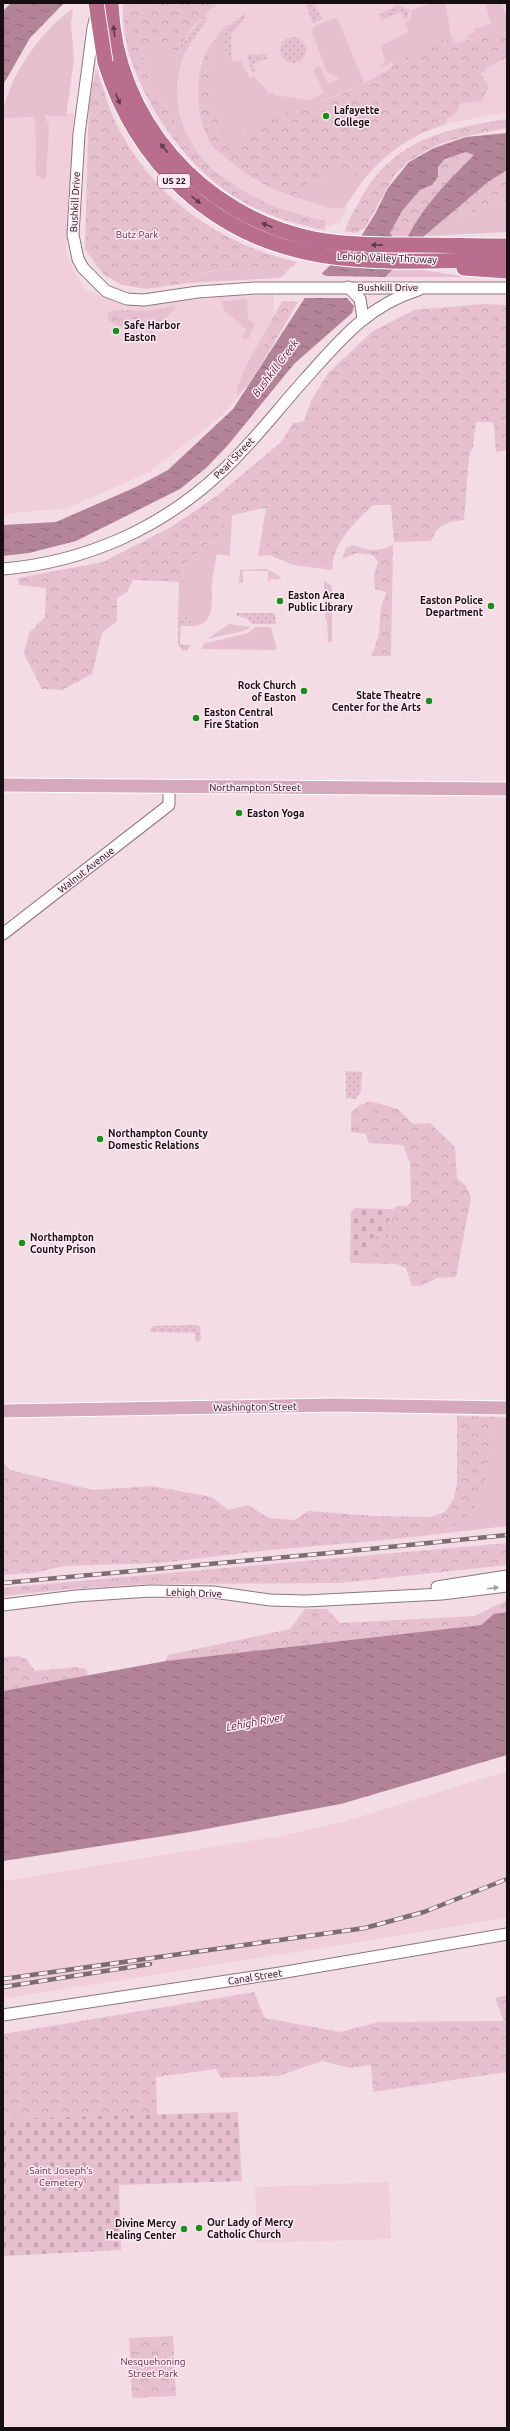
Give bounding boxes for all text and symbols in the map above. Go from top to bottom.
one-way arrow [111,25,117,37]
one-way arrow [115,93,121,104]
place label: Lafayette College [334,105,380,128]
marker: Lafayette College [321,111,331,121]
one-way arrow [160,142,169,153]
street label: Bushkill Drive [68,171,82,233]
road number: US 22 [158,174,190,188]
one-way arrow [191,196,202,205]
one-way arrow [260,221,272,227]
park label: Butz Park [116,229,158,240]
one-way arrow [370,242,383,248]
street label: Lehigh Valley Thruway [337,251,437,265]
street label: Bushkill Drive [358,282,418,293]
place label: Safe Harbor Easton [124,320,181,343]
marker: Safe Harbor Easton [111,326,121,336]
water label: Bushkill Creek [250,337,301,399]
street label: Pearl Street [212,435,256,481]
place label: Easton Area Public Library [288,590,353,613]
place label: Easton Police Department [420,595,484,618]
marker: Easton Area Public Library [275,596,285,606]
marker: Easton Police Department [486,601,496,611]
place label: Rock Church of Easton [238,680,296,703]
marker: Rock Church of Easton [299,686,309,696]
place label: State Theatre Center for the Arts [332,690,421,713]
marker: State Theatre Center for the Arts [424,696,434,706]
place label: Easton Central Fire Station [204,707,273,730]
marker: Easton Central Fire Station [191,713,201,723]
street label: Northampton Street [209,782,301,793]
marker: Easton Yoga [234,808,244,818]
place label: Easton Yoga [247,808,304,819]
street label: Walnut Avenue [56,845,116,895]
place label: Northampton County Domestic Relations [108,1128,209,1151]
marker: Northampton County Domestic Relations [95,1134,105,1144]
place label: Northampton County Prison [30,1232,96,1255]
marker: Northampton County Prison [17,1238,27,1248]
street label: Washington Street [213,1401,297,1413]
one-way arrow [487,1584,499,1591]
street label: Lehigh Drive [166,1587,222,1599]
water label: Lehigh River [225,1711,286,1733]
street label: Canal Street [227,1967,283,1987]
park label: Saint Joseph's Cemetery [29,2165,93,2188]
place label: Our Lady of Mercy Catholic Church [207,2217,294,2240]
place label: Divine Mercy Healing Center [106,2218,177,2241]
marker: Our Lady of Mercy Catholic Church [194,2223,204,2233]
marker: Divine Mercy Healing Center [179,2224,189,2234]
park label: Nesquehoning Street Park [120,2356,186,2379]

